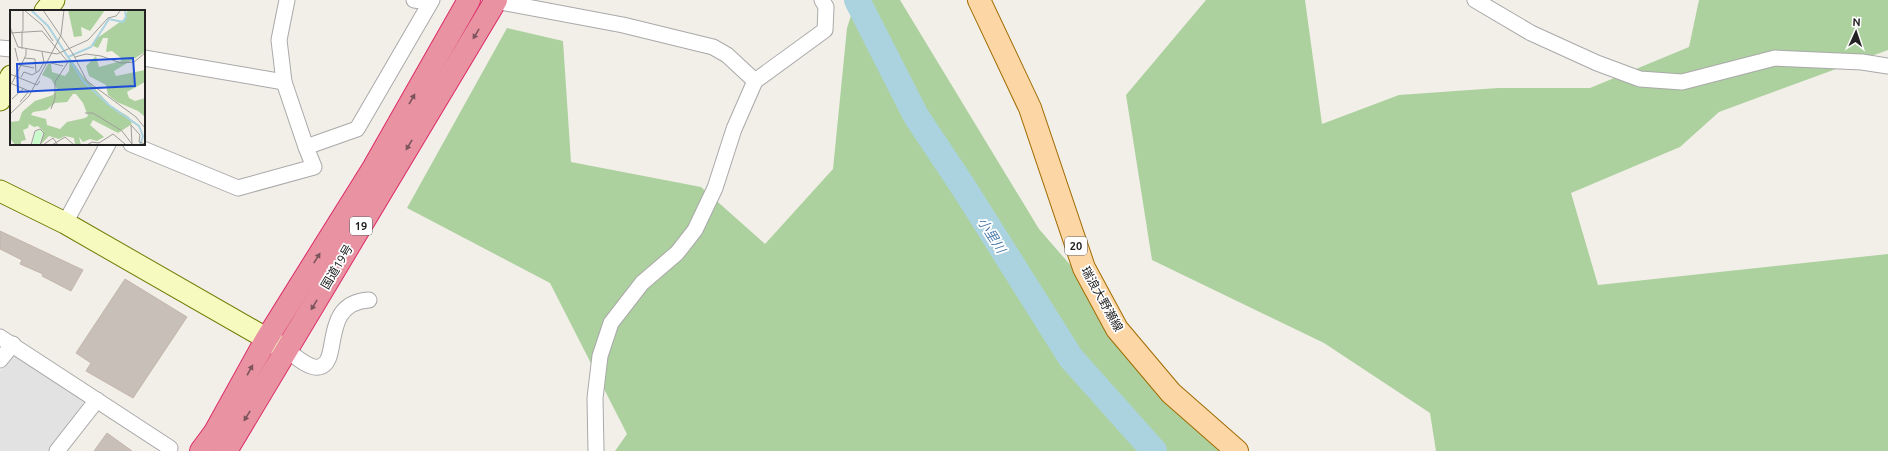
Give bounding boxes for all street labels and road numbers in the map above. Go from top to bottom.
road number: 19 [350,217,372,235]
road number: 20 [1065,237,1087,255]
street label: 国道19号 [318,242,355,291]
street label: 瑞浪大野瀬線 [1079,264,1126,333]

